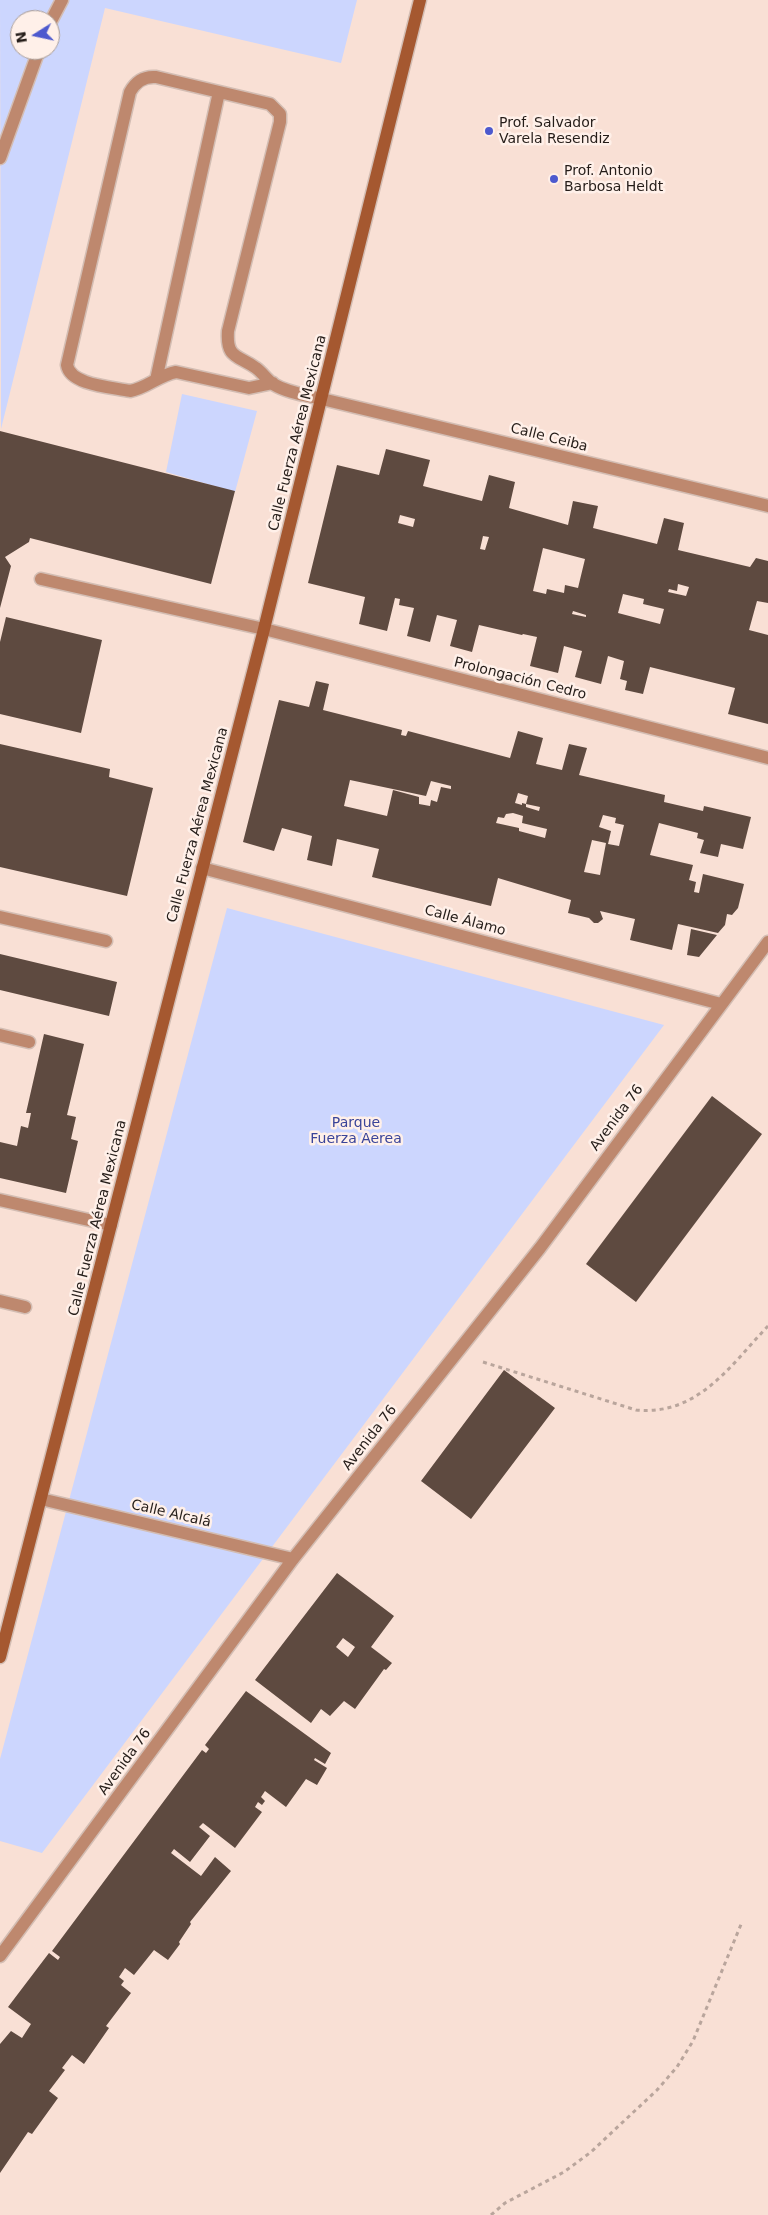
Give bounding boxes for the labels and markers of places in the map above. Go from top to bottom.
place label: Prof. Salvador Varela Resendiz [499,115,610,148]
marker: Prof. Salvador Varela Resendiz [483,125,495,137]
place label: Prof. Antonio Barbosa Heldt [564,163,663,196]
marker: Prof. Antonio Barbosa Heldt [548,173,560,185]

